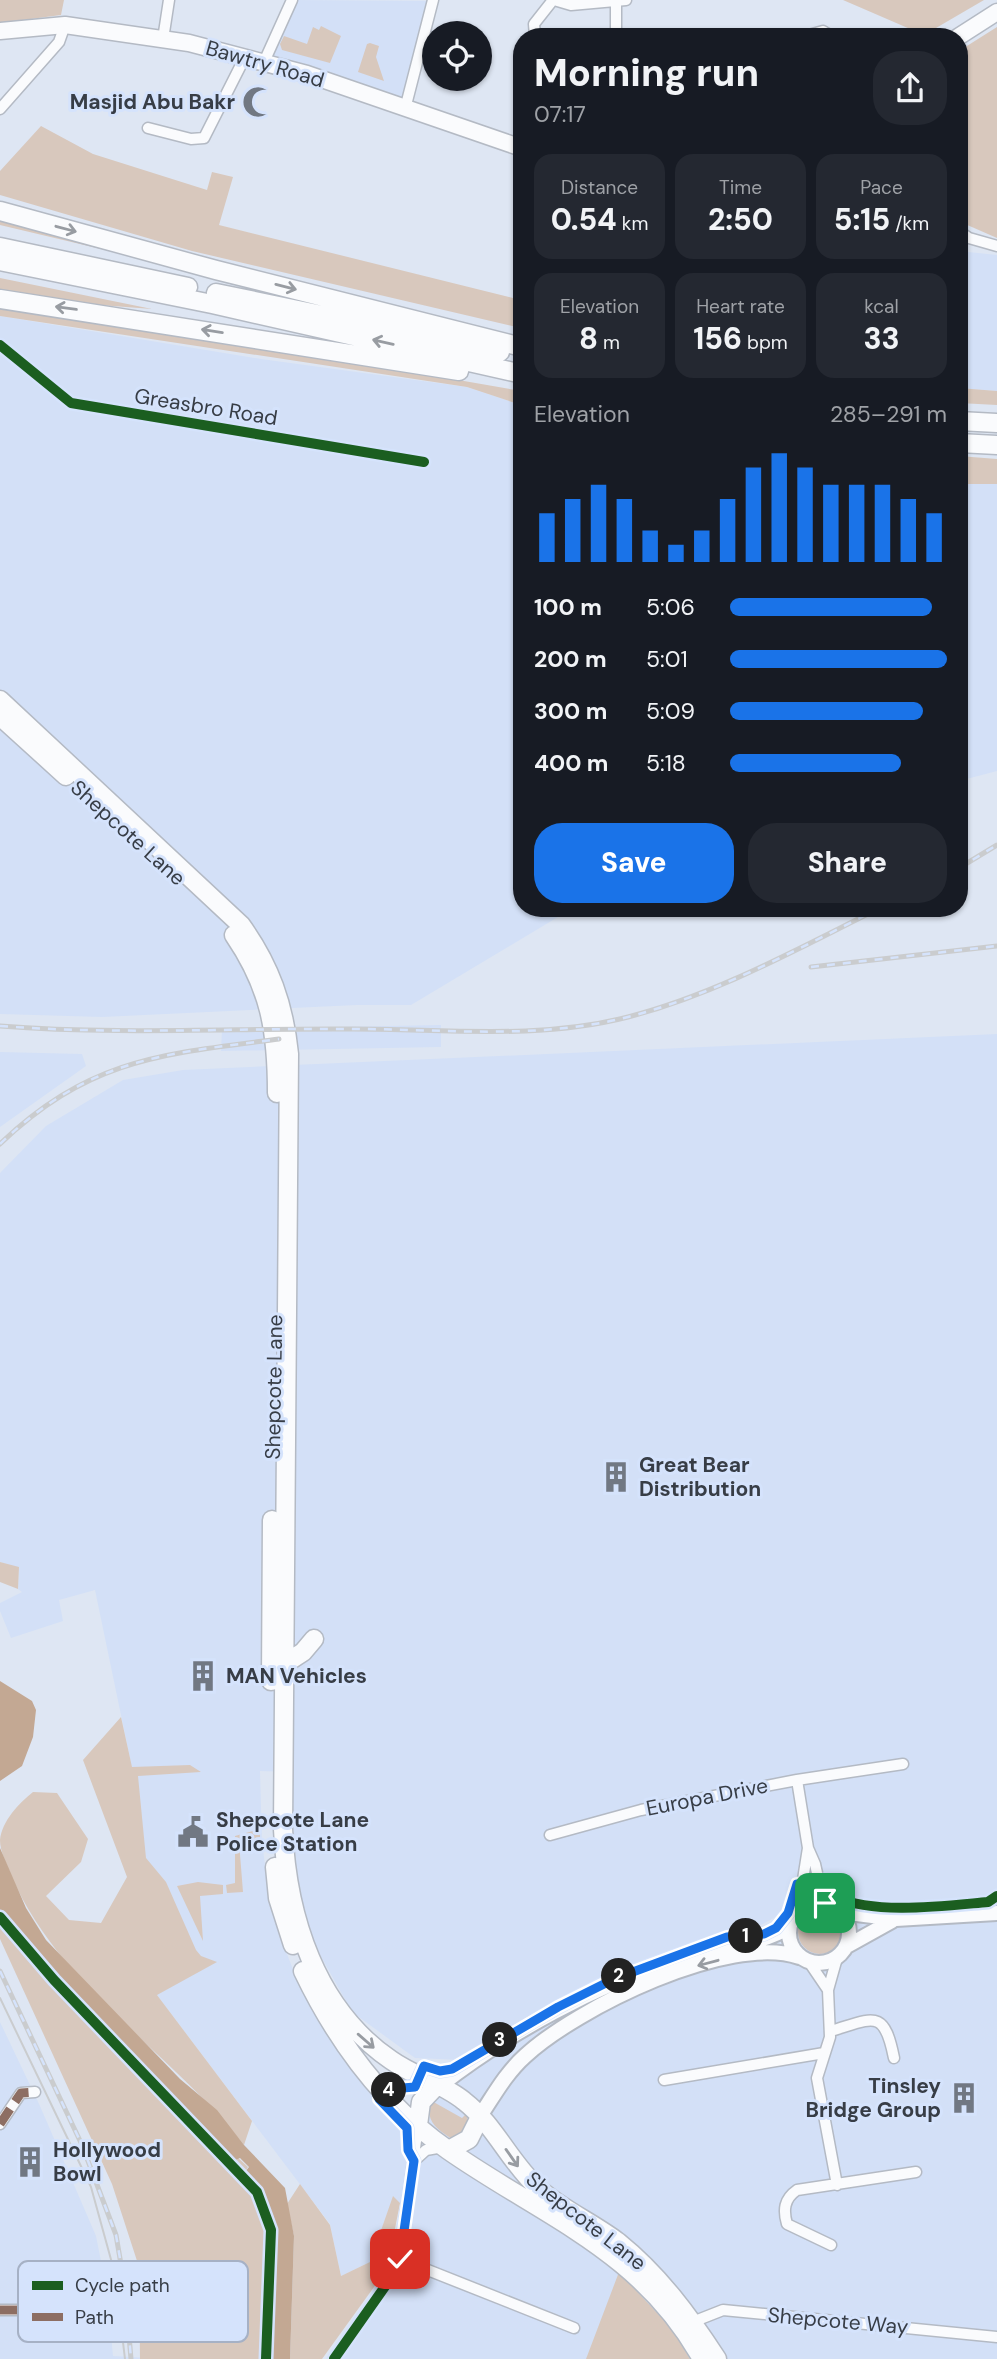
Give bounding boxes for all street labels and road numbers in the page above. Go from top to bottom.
street label: Bawtry Road [202,34,328,94]
street label: Greasbro Road [132,382,280,432]
street label: Shepcote Lane [65,774,191,892]
street label: Shepcote Lane [259,1314,289,1460]
street label: Europa Drive [644,1771,770,1823]
street label: Shepcote Lane [520,2165,652,2277]
street label: Shepcote Way [767,2301,910,2341]

